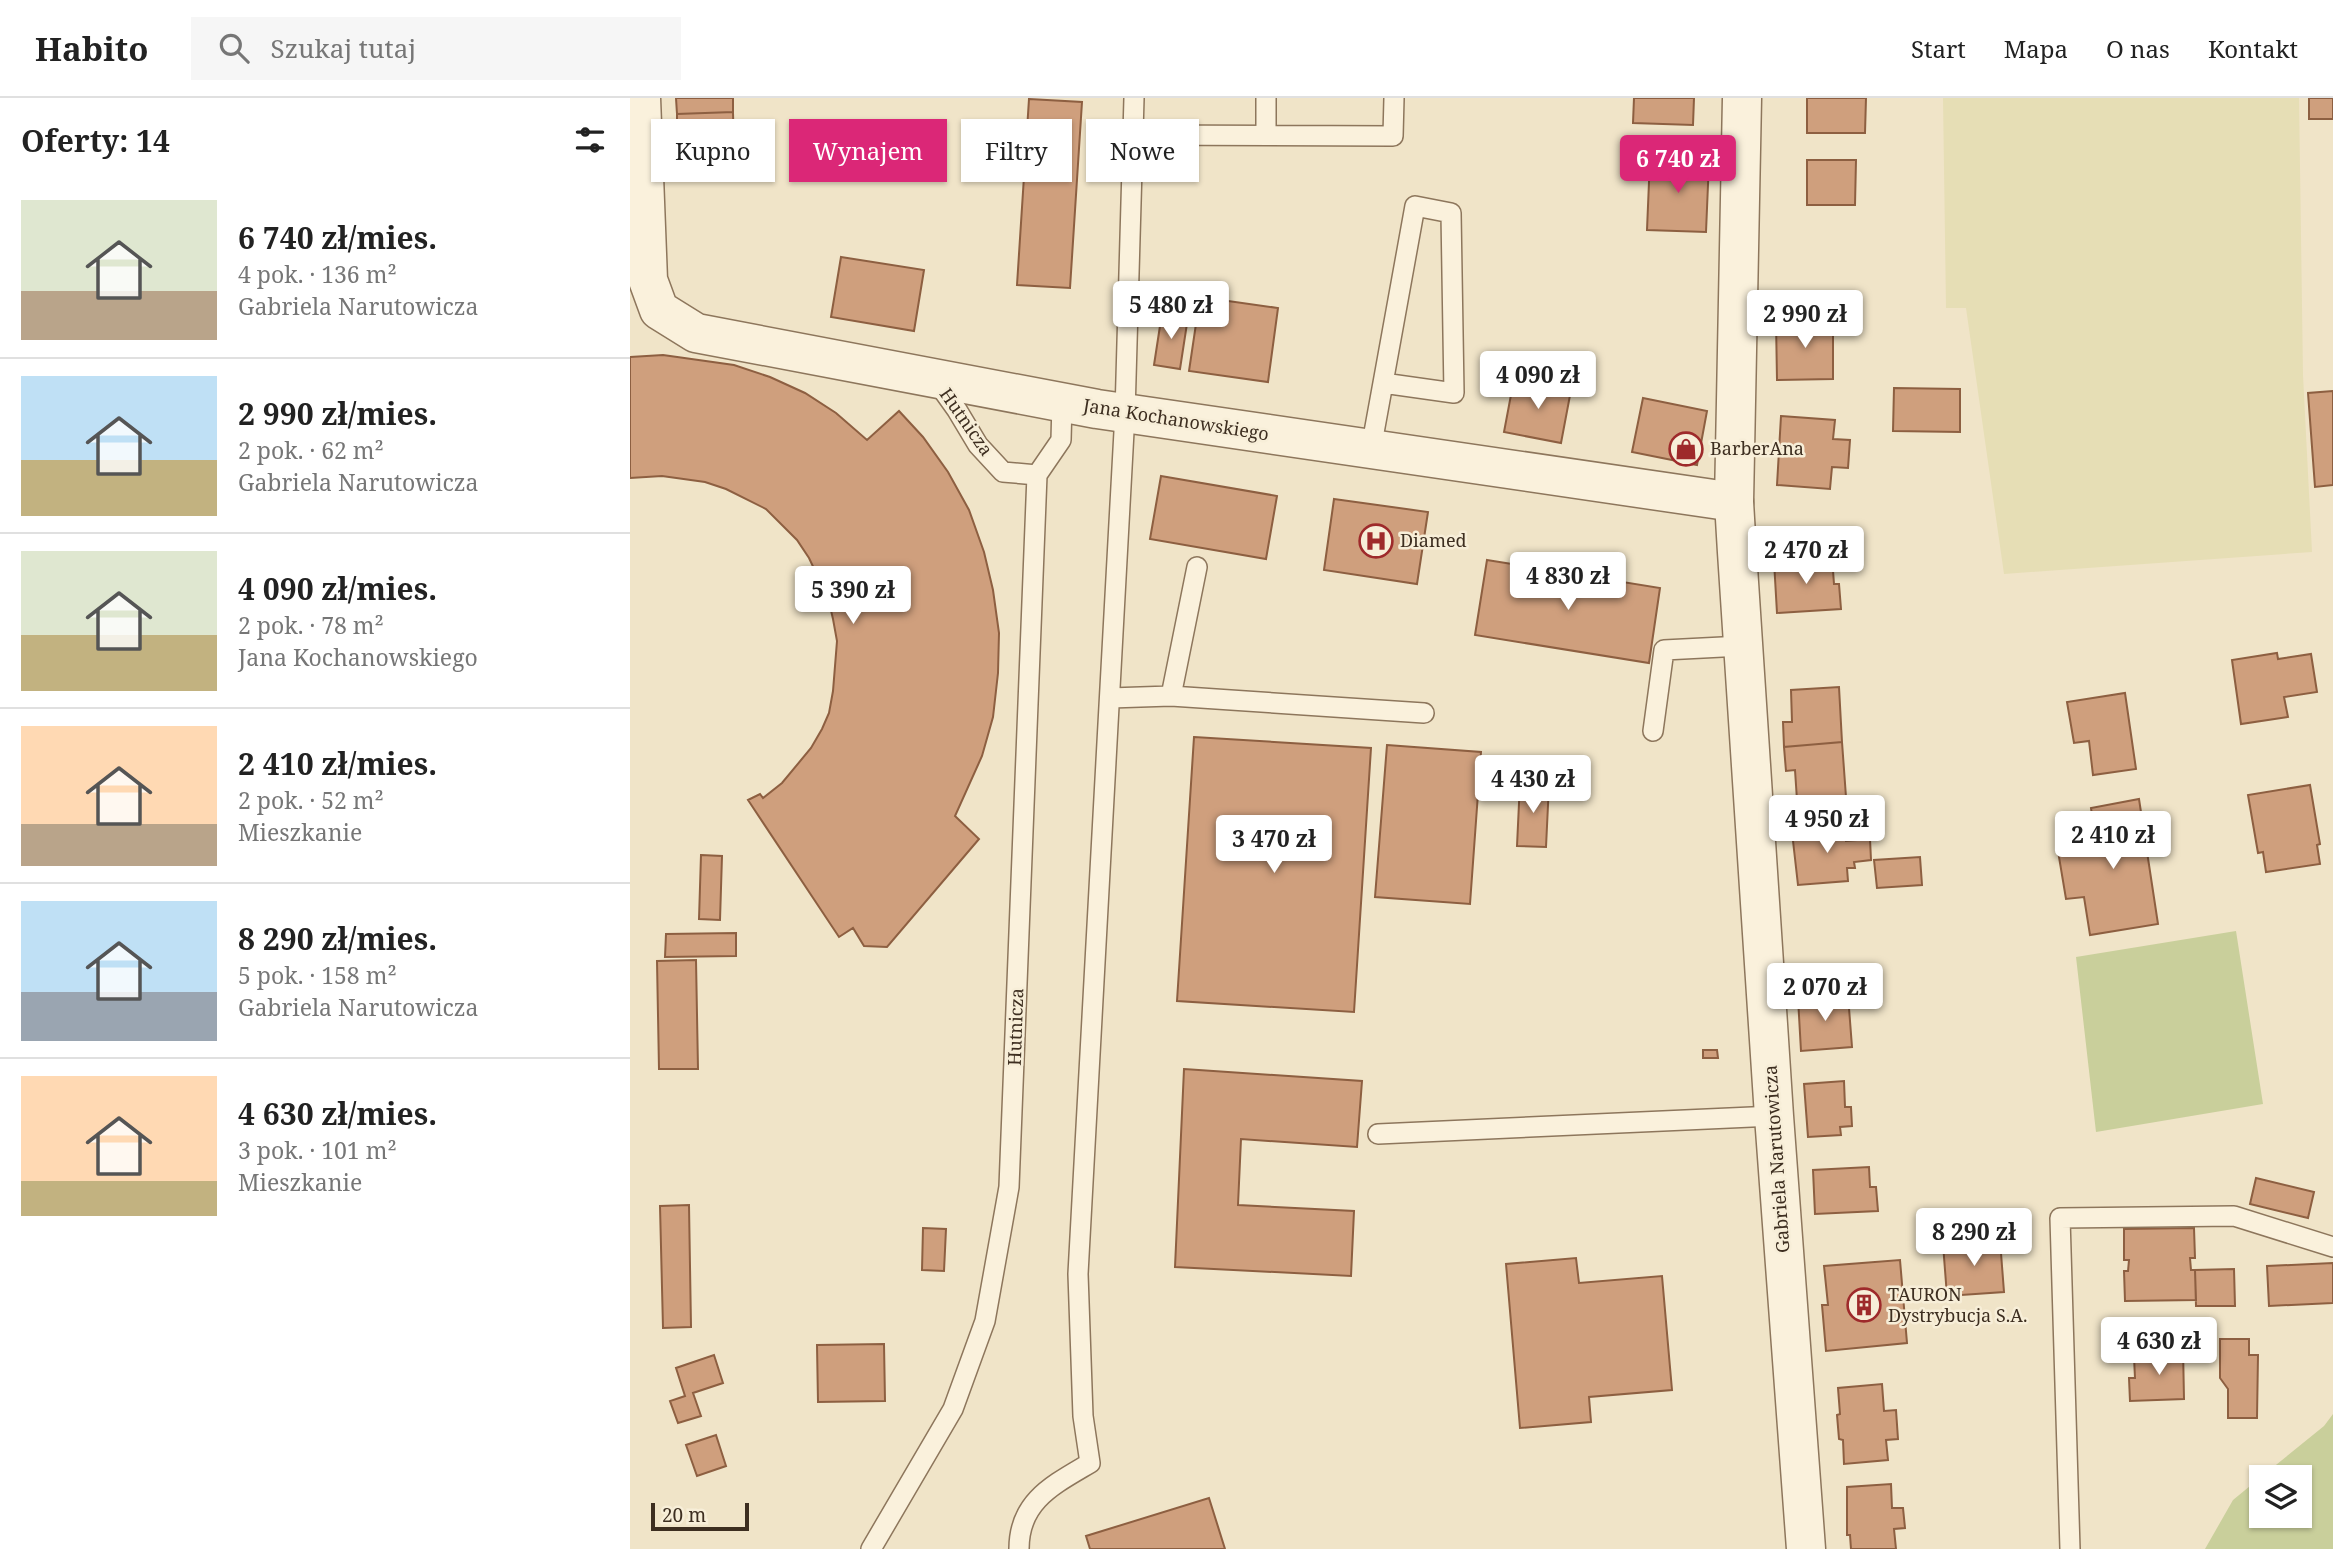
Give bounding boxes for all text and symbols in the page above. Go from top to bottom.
search box [191,17,681,80]
text: Habito [35,26,149,71]
icon: search [215,29,253,67]
text: Szukaj tutaj [271,30,416,66]
text: Start [1911,32,1966,65]
text: Mapa [2004,32,2068,65]
text: O nas [2106,32,2170,65]
text: Kontakt [2208,32,2298,65]
chip: Kupno [651,119,775,182]
chip: Wynajem [789,119,947,182]
chip: Filtry [961,119,1072,182]
chip: Nowe [1086,119,1199,182]
text: Oferty: 14 [21,120,170,161]
icon: filters [571,121,609,159]
pin: 6 740 zł [1606,136,1750,195]
text: 6 740 zł [1636,142,1720,174]
text: 6 740 zł/mies. [238,217,437,258]
icon: home [77,228,161,312]
text: 4 pok. · 136 m² [238,258,397,290]
pin: 5 480 zł [1099,282,1243,341]
text: 5 480 zł [1129,288,1213,320]
text: Gabriela Narutowicza [238,290,479,322]
pin: 2 990 zł [1733,290,1877,350]
text: 2 990 zł [1763,297,1847,329]
pin: 4 090 zł [1466,352,1610,411]
text: 4 090 zł [1496,358,1580,390]
street label: Hutnicza [935,383,999,460]
street label: Jana Kochanowskiego [1081,392,1271,446]
text: 2 990 zł/mies. [238,393,437,434]
icon: home [77,404,161,488]
shop icon: BarberAna [1667,430,1705,468]
text: 2 pok. · 62 m² [238,434,384,466]
place label: BarberAna [1710,436,1804,460]
text: Gabriela Narutowicza [238,466,479,498]
hospital icon: Diamed [1357,522,1395,560]
pin: 2 470 zł [1734,526,1878,586]
place label: Diamed [1400,528,1467,552]
text: 2 470 zł [1764,533,1848,565]
pin: 4 830 zł [1496,552,1640,612]
text: 4 830 zł [1526,559,1610,591]
pin: 5 390 zł [781,566,925,626]
text: 4 090 zł/mies. [238,568,437,609]
text: 5 390 zł [811,573,895,605]
icon: home [77,579,161,663]
text: 2 pok. · 78 m² [238,609,384,641]
text: Jana Kochanowskiego [238,641,478,673]
text: 2 410 zł/mies. [238,743,437,784]
icon: home [77,754,161,838]
pin: 4 430 zł [1461,756,1605,815]
text: 4 430 zł [1491,762,1575,794]
text: 2 pok. · 52 m² [238,784,384,816]
pin: 4 950 zł [1755,796,1899,855]
text: 4 950 zł [1785,802,1869,834]
pin: 2 410 zł [2041,812,2185,871]
text: Mieszkanie [238,816,362,848]
pin: 3 470 zł [1202,816,1346,875]
text: 2 410 zł [2071,818,2155,850]
text: 3 470 zł [1232,822,1316,854]
text: 8 290 zł/mies. [238,918,437,959]
icon: home [77,929,161,1013]
text: 5 pok. · 158 m² [238,959,397,991]
pin: 2 070 zł [1753,964,1897,1023]
text: 2 070 zł [1783,970,1867,1002]
street label: Hutnicza [1002,988,1028,1066]
text: Gabriela Narutowicza [238,991,479,1023]
street label: Gabriela Narutowicza [1757,1064,1795,1254]
text: 4 630 zł/mies. [238,1093,437,1134]
icon: home [77,1104,161,1188]
text: 3 pok. · 101 m² [238,1134,397,1166]
text: Mieszkanie [238,1166,362,1198]
pin: 8 290 zł [1902,1208,2046,1268]
text: 8 290 zł [1932,1215,2016,1247]
place label: TAURON Dystrybucja S.A. [1888,1282,2027,1327]
building icon: TAURON Dystrybucja S.A. [1845,1286,1883,1324]
pin: 4 630 zł [2087,1318,2231,1377]
text: 4 630 zł [2117,1324,2201,1356]
map controls [2249,1465,2312,1528]
button: layers [2249,1465,2312,1528]
scale bar [651,1500,749,1532]
text: 20 m [662,1502,706,1528]

